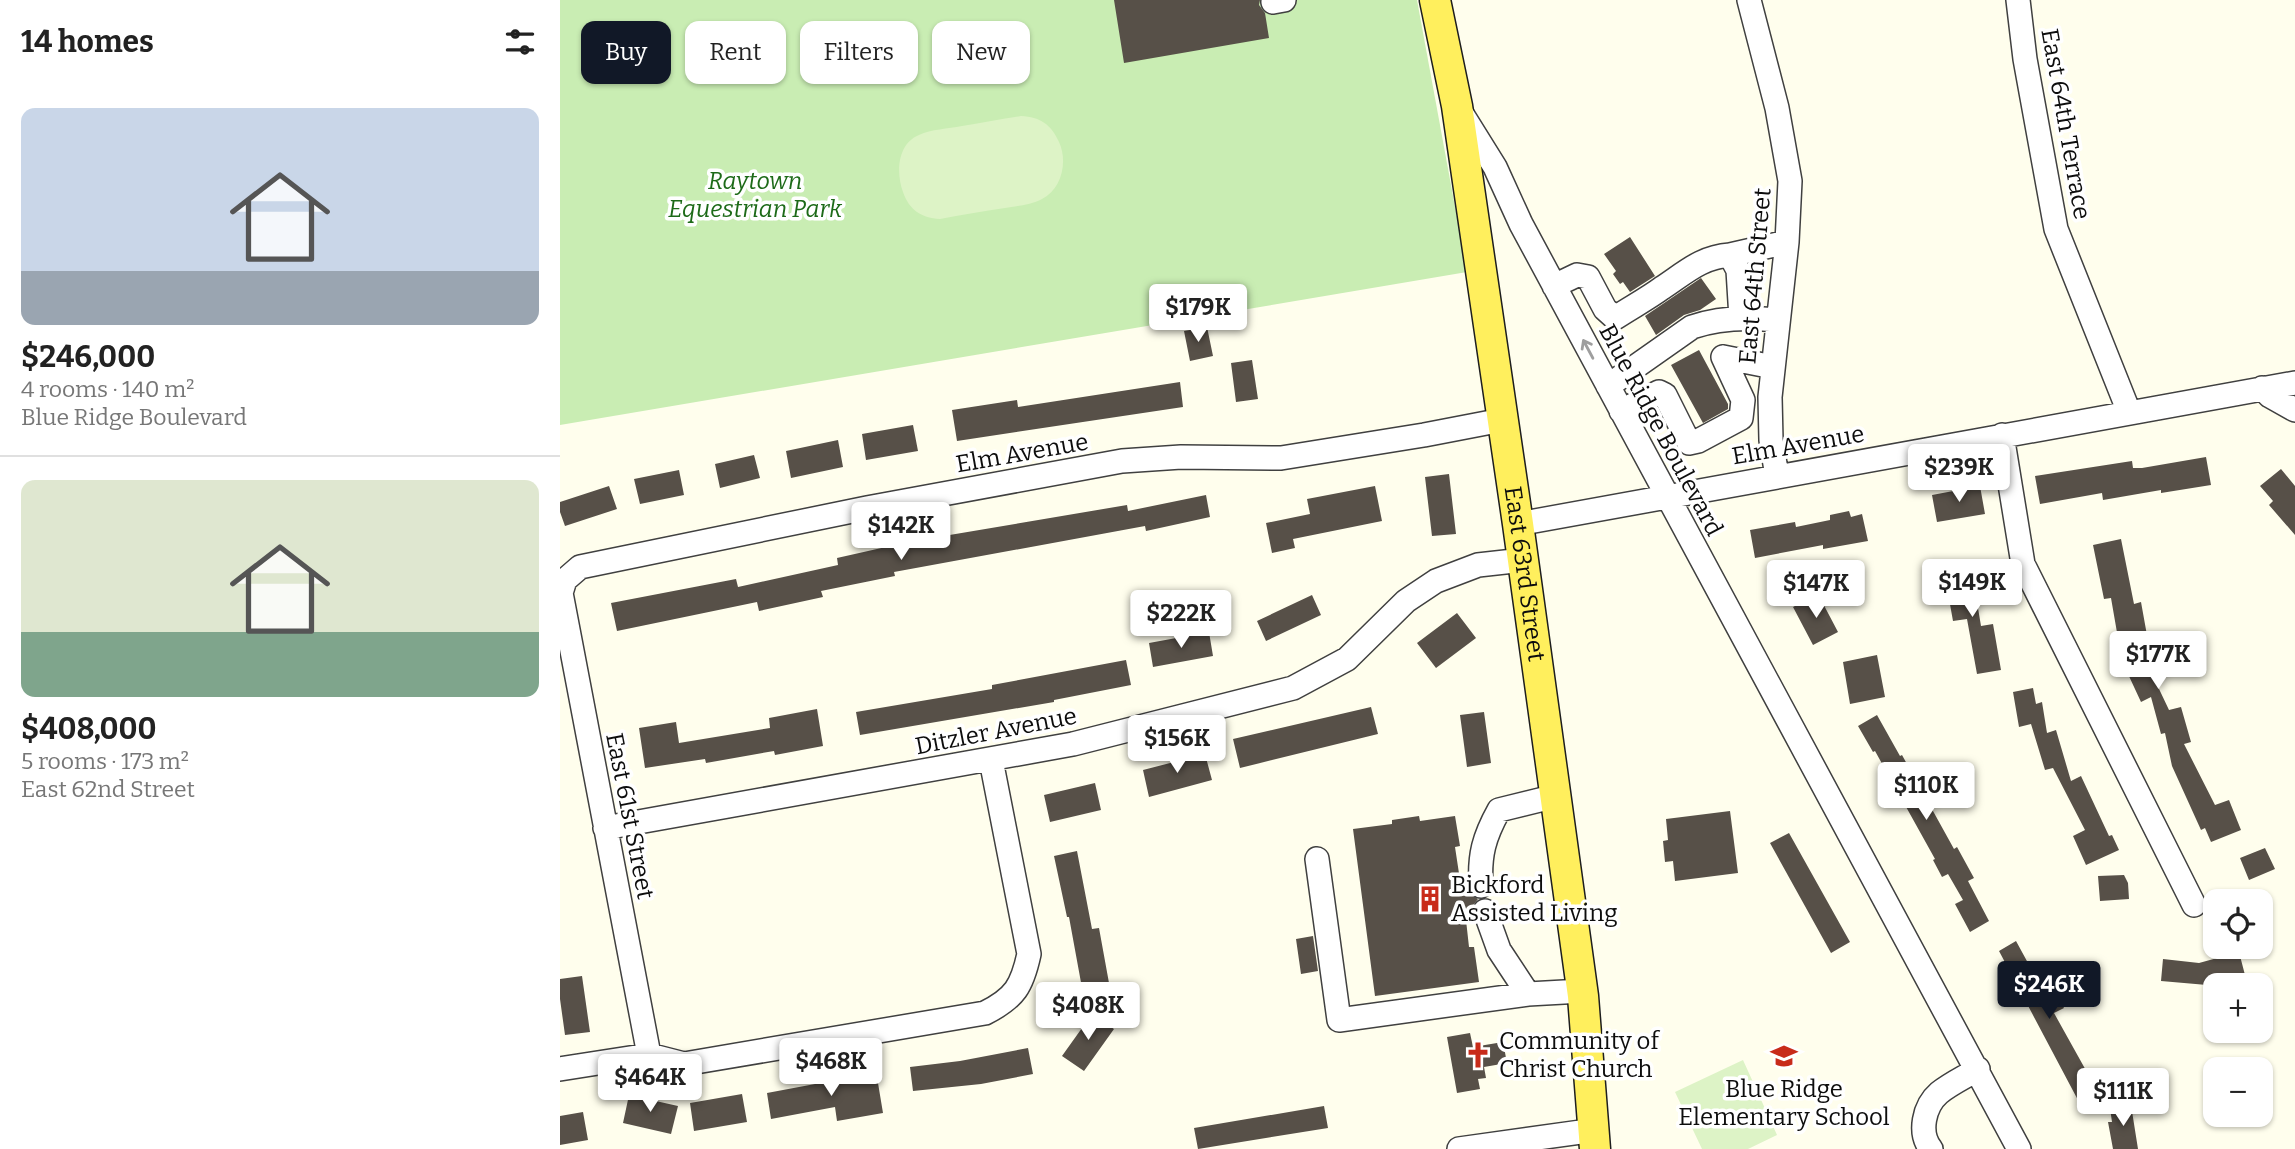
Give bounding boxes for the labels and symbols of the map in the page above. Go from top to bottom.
street label: East 64th Terrace [2035,26,2097,222]
park label: Raytown Equestrian Park [668,167,843,223]
street label: East 64th Street [1733,186,1777,365]
pin: $179K [1149,284,1247,344]
street label: Blue Ridge Boulevard [1593,319,1729,541]
one-way arrow [1581,339,1594,360]
street label: Elm Avenue [1730,420,1866,470]
street label: Elm Avenue [954,428,1090,478]
pin: $239K [1910,444,2008,504]
street label: East 63rd Street [1499,484,1551,663]
pin: $142K [852,503,950,562]
pin: $147K [1767,560,1865,620]
pin: $149K [1923,560,2021,619]
pin: $222K [1132,590,1230,650]
pin: $177K [2109,632,2207,691]
street label: Ditzler Avenue [913,702,1079,760]
pin: $156K [1128,716,1226,775]
street label: East 61st Street [600,730,660,902]
pin: $110K [1877,762,1975,822]
place label: Bickford Assisted Living [1451,871,1618,927]
building icon: Bickford Assisted Living [1415,884,1445,914]
pin: $246K [2000,962,2098,1021]
pin: $408K [1039,982,1137,1042]
place label: Community of Christ Church [1499,1027,1660,1083]
pin: $468K [782,1038,880,1098]
church icon: Community of Christ Church [1463,1040,1493,1070]
school or university icon: Blue Ridge Elementary School [1769,1041,1799,1071]
pin: $464K [601,1054,699,1114]
pin: $111K [2074,1068,2172,1128]
place label: Blue Ridge Elementary School [1678,1075,1890,1131]

